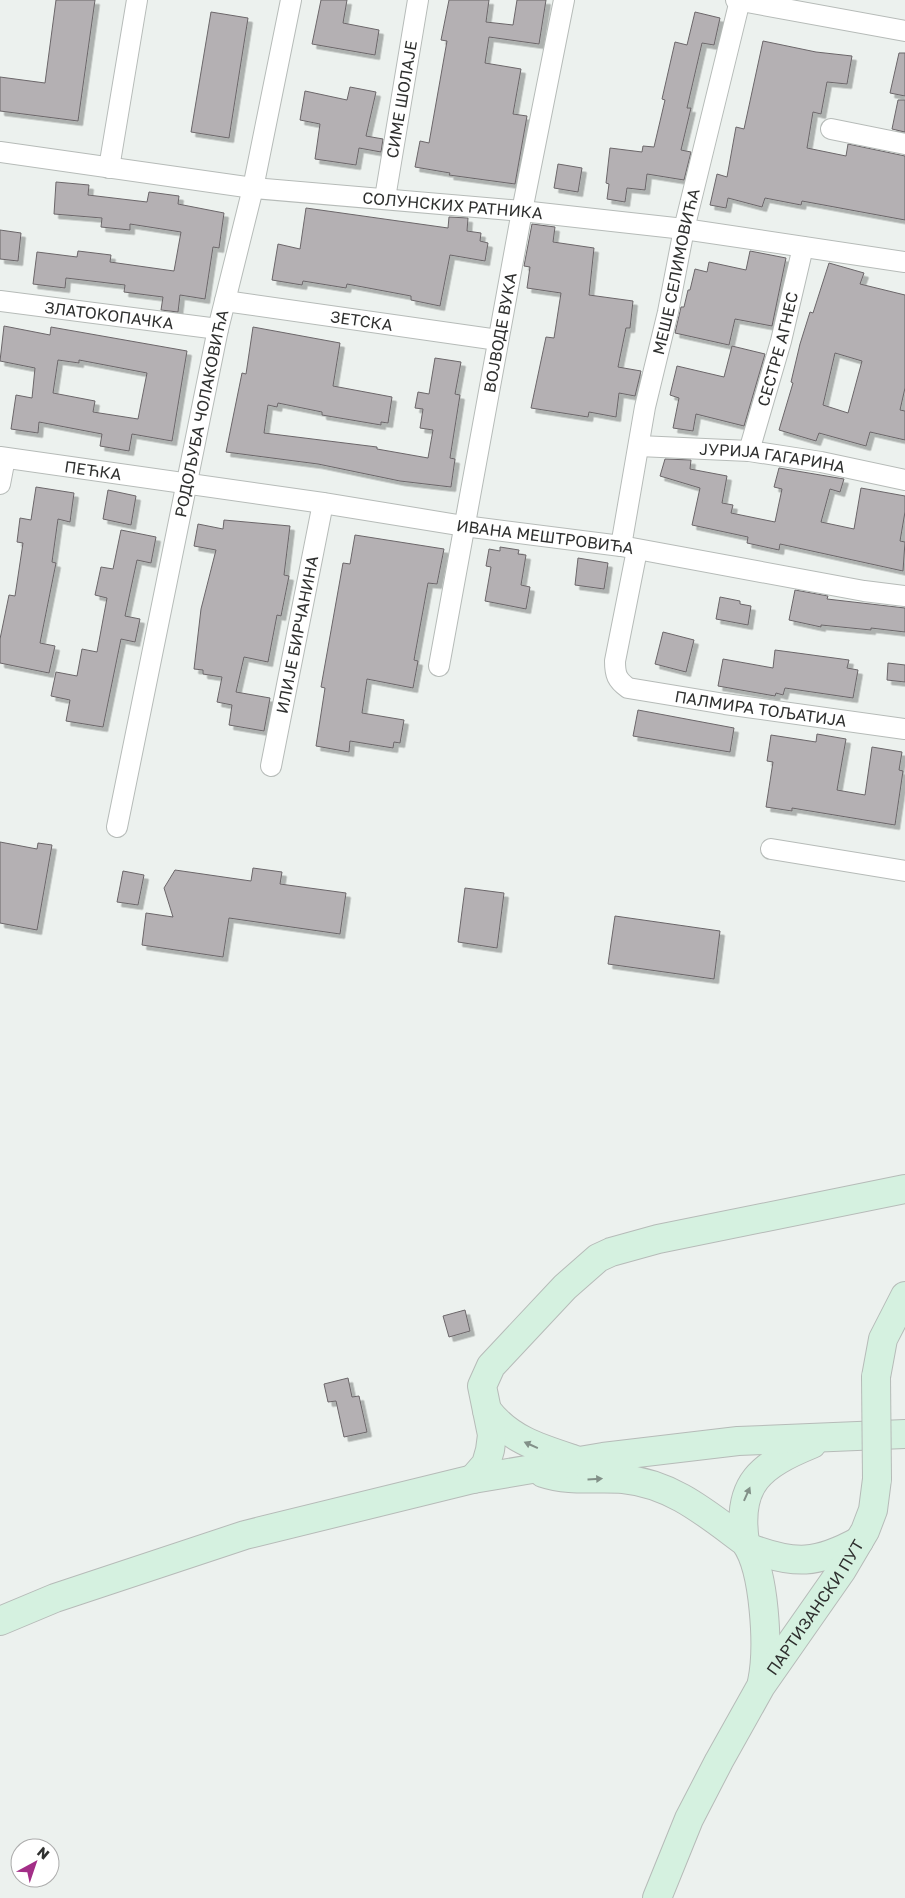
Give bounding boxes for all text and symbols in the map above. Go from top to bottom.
street label: СИМЕ ШОЛАЈЕ [382,39,421,160]
street label: МЕШЕ СЕЛИМОВИЋА [648,186,704,357]
street label: СОЛУНСКИХ РАТНИКА [362,187,544,223]
street label: ВОЈВОДЕ ВУКА [479,271,521,394]
street label: СЕСТРЕ АГНЕС [753,290,802,409]
street label: ЗЛАТОКОПАЧКА [43,297,175,333]
street label: ЗЕТСКА [329,306,394,335]
street label: РОДОЉУБА ЧОЛАКОВИЋА [170,307,232,519]
street label: ЈУРИЈА ГАГАРИНА [699,439,847,477]
street label: ПЕЋКА [63,456,123,484]
street label: ИВАНА МЕШТРОВИЋА [455,515,636,558]
street label: ИЛИЈЕ БИРЧАНИНА [272,554,322,715]
street label: ПАЛМИРА ТОЉАТИЈА [673,686,848,731]
one-way arrow [524,1440,538,1448]
one-way arrow [587,1475,603,1483]
one-way arrow [743,1487,752,1502]
street label: ПАРТИЗАНСКИ ПУТ [762,1536,868,1679]
north arrow [10,1838,60,1888]
text: N [34,1843,53,1863]

